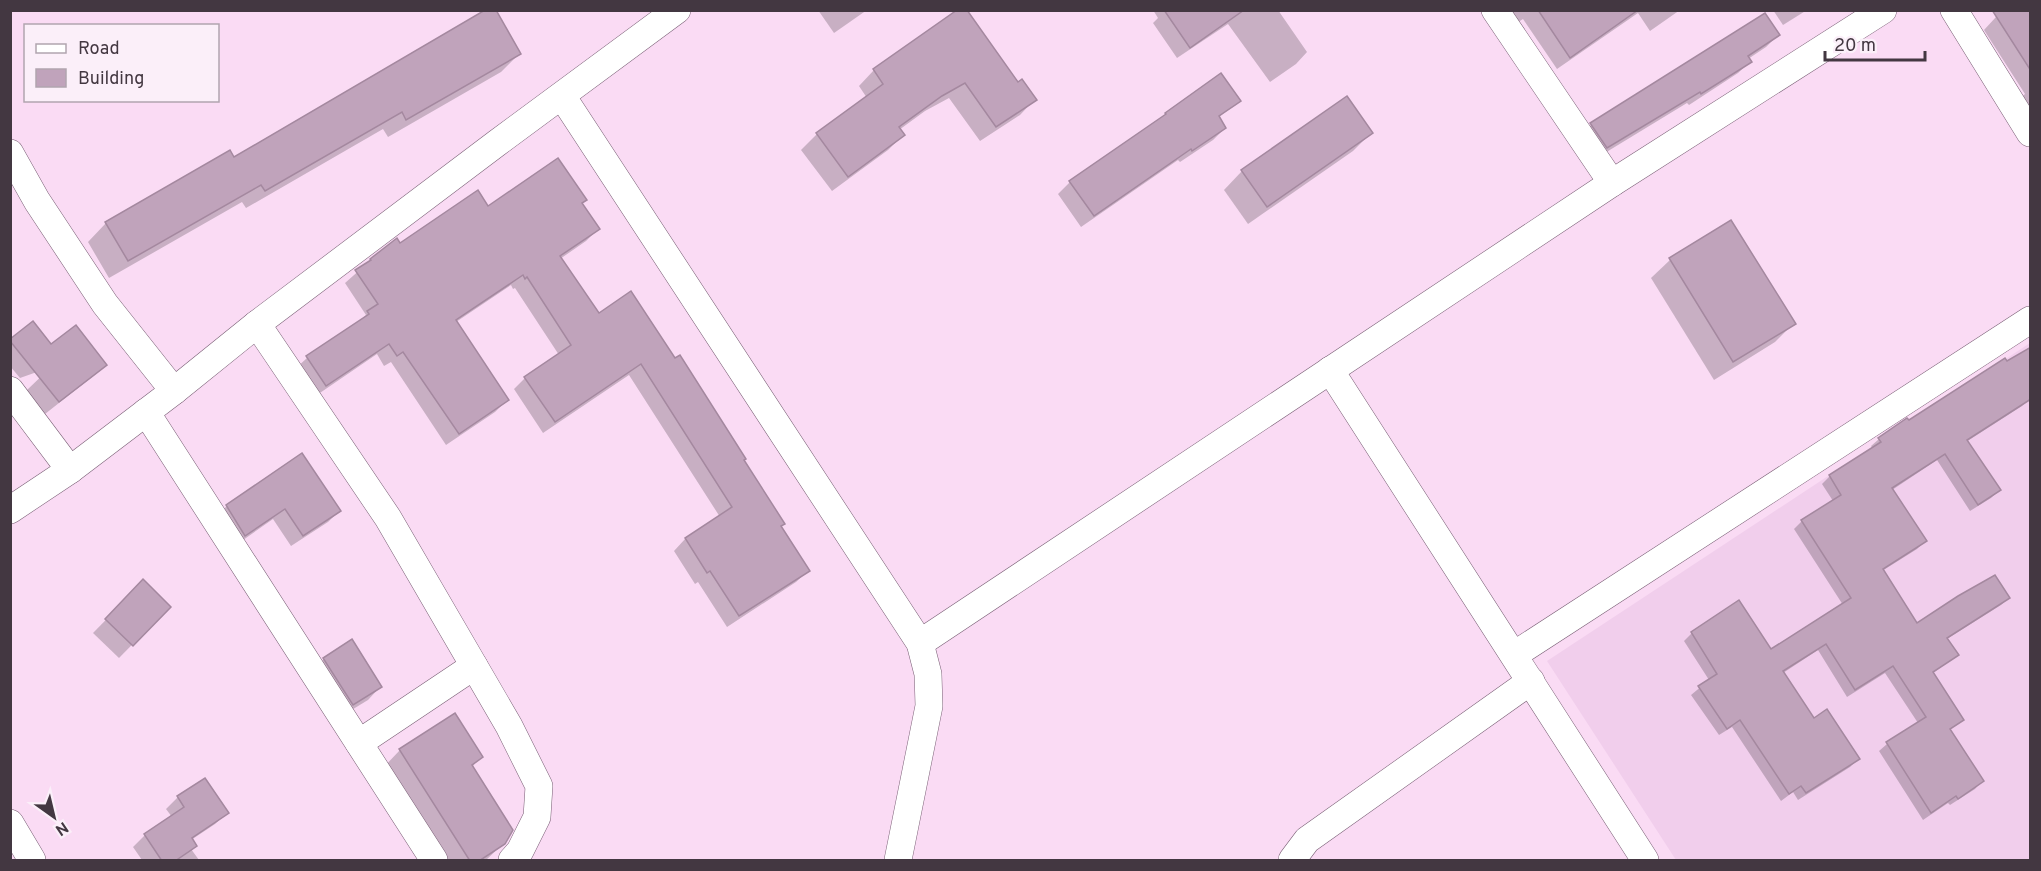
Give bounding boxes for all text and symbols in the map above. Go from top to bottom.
legend [24,24,219,102]
scale bar [1825,24,1926,62]
text: 20 m [1834,35,1876,58]
text: Road [78,38,120,61]
text: Building [78,68,144,91]
north arrow [24,787,84,847]
text: N [51,816,72,839]

